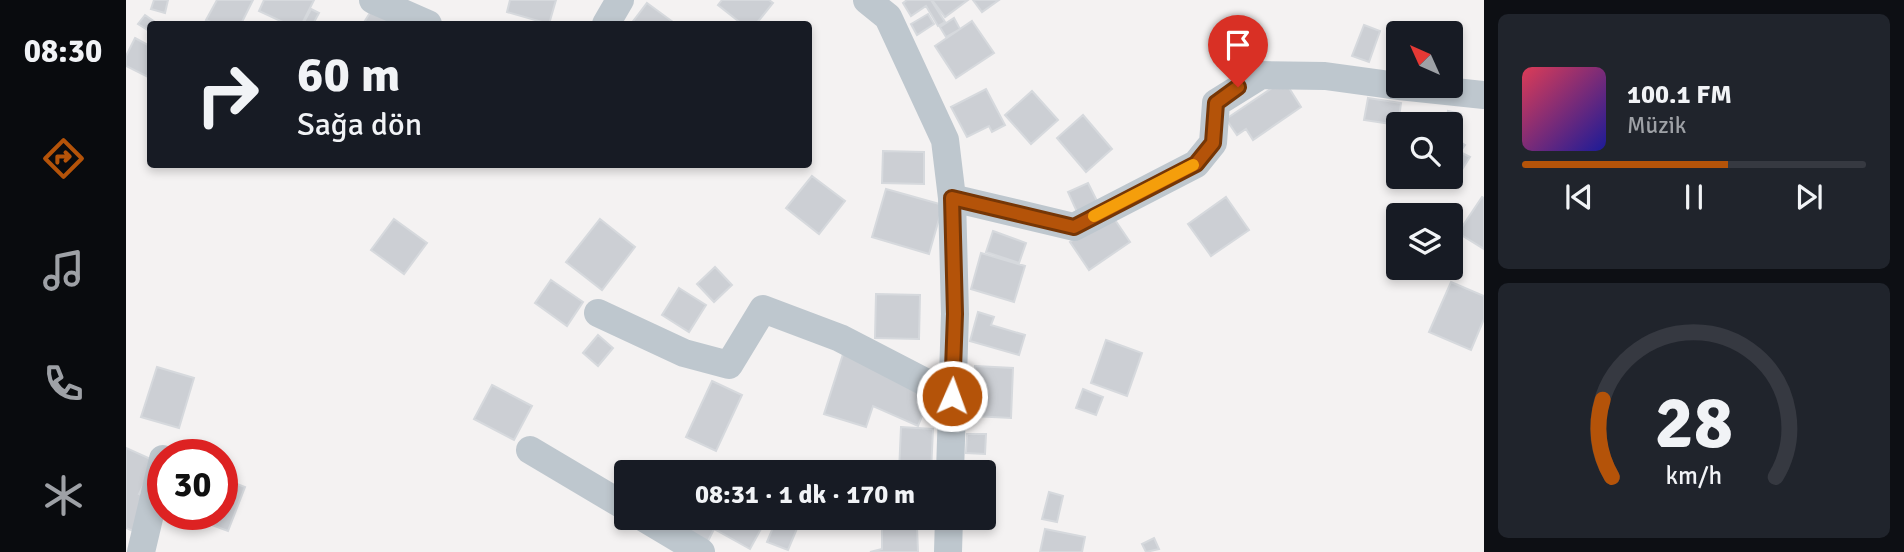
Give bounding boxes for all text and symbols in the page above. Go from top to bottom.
pin [1208,15,1268,87]
north arrow [1386,21,1463,98]
map controls [1386,21,1463,280]
icon: arrive [1219,26,1257,64]
text: 08:30 [24,32,102,71]
text: 60 m [297,45,400,105]
icon: right [182,49,273,140]
text: 100.1 FM [1627,79,1732,111]
text: Sağa dön [297,105,422,144]
text: Müzik [1627,111,1686,140]
button: search [1386,112,1463,189]
icon: directions [39,134,88,183]
icon: previous [1560,178,1598,216]
icon: pause [1675,178,1713,216]
icon: next [1790,178,1828,216]
button: layers [1386,203,1463,280]
icon: music [39,246,88,295]
icon: phone [39,359,88,408]
position arrow [915,359,989,433]
text: 28 [1655,379,1733,468]
speed limit sign: 30 [147,439,238,530]
text: km/h [1666,459,1722,490]
icon: climate [39,471,88,520]
text: 08:31 · 1 dk · 170 m [695,479,915,511]

